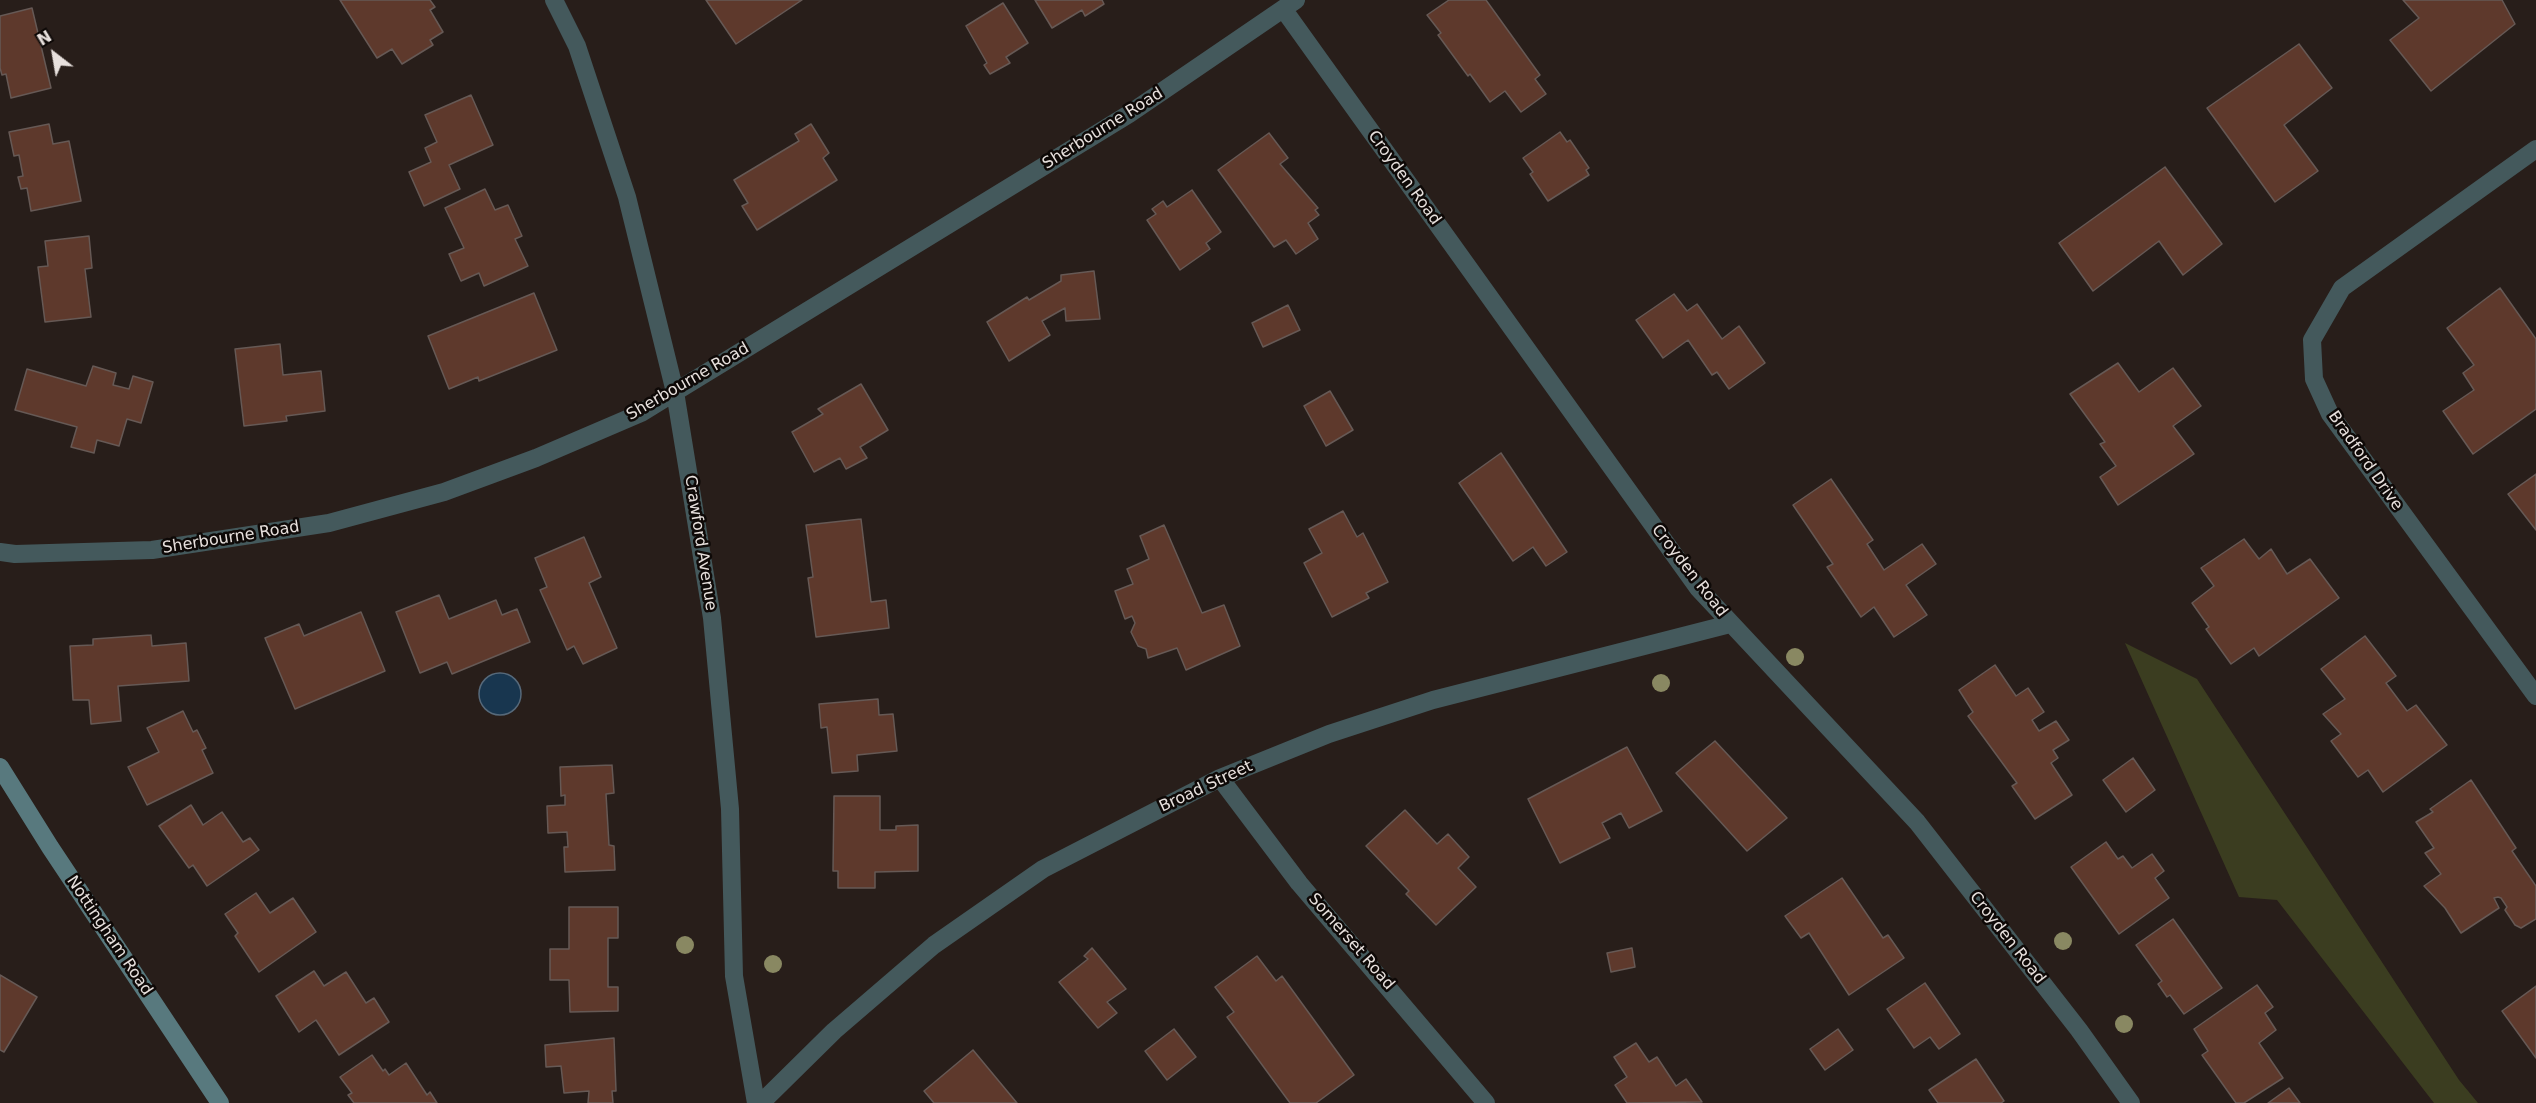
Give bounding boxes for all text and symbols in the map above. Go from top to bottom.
north arrow [24,24,84,84]
text: N [34,27,55,50]
street label: Sherbourne Road [1039,84,1167,174]
street label: Croyden Road [1363,127,1445,229]
street label: Sherbourne Road [623,339,753,425]
street label: Bradford Drive [2324,408,2406,514]
street label: Crawford Avenue [680,474,720,612]
street label: Sherbourne Road [161,518,301,558]
street label: Croyden Road [1647,521,1731,621]
street label: Broad Street [1156,757,1256,817]
street label: Nottingham Road [62,873,156,999]
street label: Croyden Road [1965,888,2049,988]
street label: Somerset Road [1304,890,1398,994]

